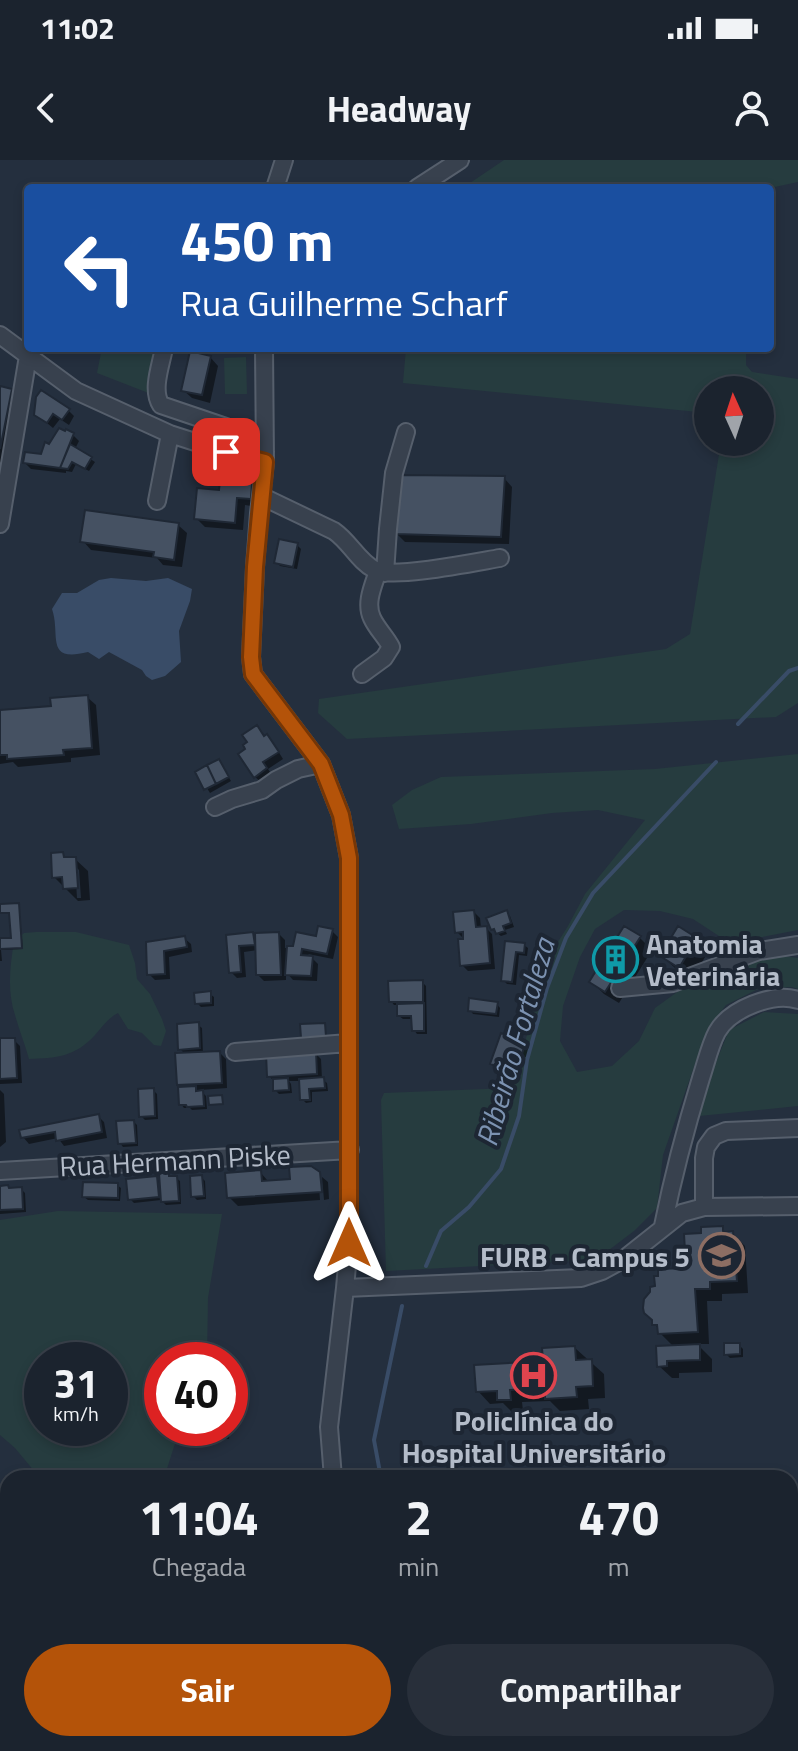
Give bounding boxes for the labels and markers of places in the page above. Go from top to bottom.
pin [192,418,260,486]
place label: Anatomia Veterinária [646,922,780,997]
building icon: Anatomia Veterinária [591,935,639,983]
school or university icon: FURB - Campus 5 [697,1232,745,1280]
place label: FURB - Campus 5 [480,1235,690,1278]
hospital icon: Policlínica do Hospital Universitário [510,1351,558,1399]
place label: Policlínica do Hospital Universitário [402,1399,666,1474]

